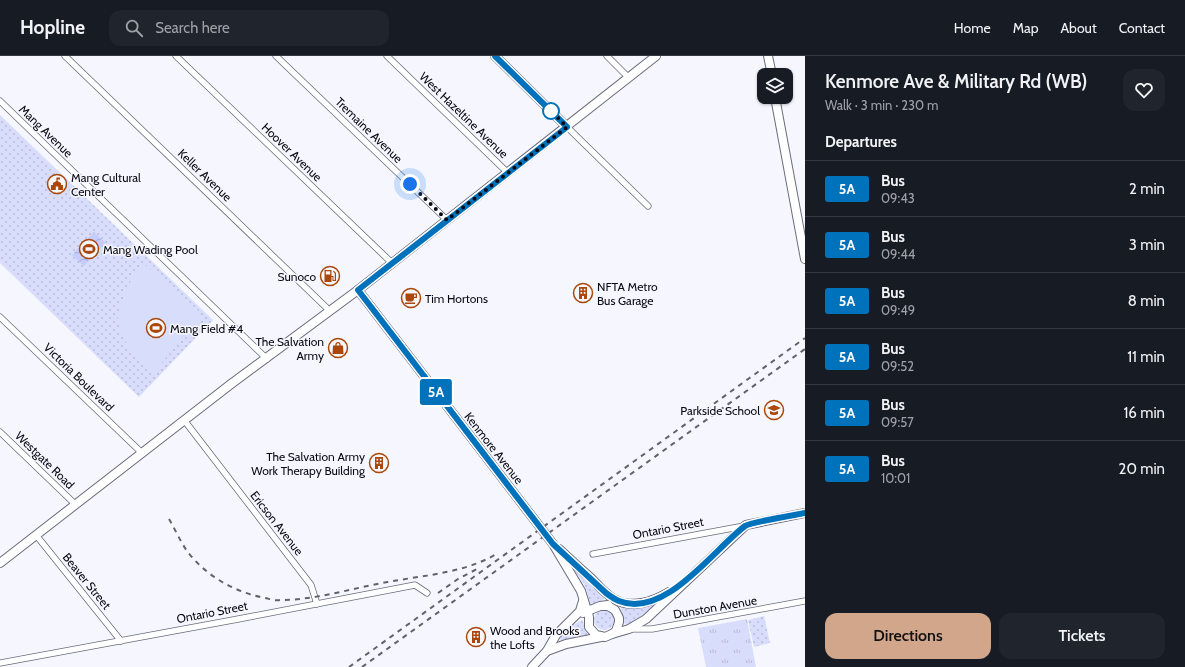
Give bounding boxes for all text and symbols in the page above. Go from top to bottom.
search box [109,10,389,46]
text: Hopline [20,16,85,39]
icon: search [123,17,145,39]
text: Search here [155,19,230,37]
text: Home [954,19,991,37]
text: Map [1013,19,1038,37]
text: About [1060,19,1097,37]
text: Contact [1119,19,1165,37]
map controls [757,68,793,104]
button: layers [757,68,793,104]
street label: West Hazeltine Avenue [417,69,511,161]
button: heart [1123,69,1165,111]
text: Kenmore Ave & Military Rd (WB) [825,70,1087,93]
street label: Tremaine Avenue [332,94,406,166]
text: Walk · 3 min · 230 m [825,97,938,113]
street label: Mang Avenue [16,102,76,160]
unlabelled marker [542,102,560,120]
street label: Hoover Avenue [259,120,325,184]
text: Departures [825,133,897,151]
street label: Keller Avenue [175,146,235,204]
place label: Mang Cultural Center [71,170,141,199]
text: Bus [881,172,905,190]
public building icon: Mang Cultural Center [46,173,68,195]
your location [400,174,420,194]
text: 5A [839,180,855,198]
text: 2 min [1129,180,1165,198]
text: 09:43 [881,190,915,206]
text: Bus [881,228,905,246]
text: 5A [839,236,855,254]
text: 3 min [1129,236,1165,254]
sports icon: Mang Wading Pool [78,238,100,260]
place label: Mang Wading Pool [103,242,198,257]
text: 09:44 [881,246,915,262]
fuel station icon: Sunoco [319,265,341,287]
place label: Sunoco [278,269,316,284]
place label: NFTA Metro Bus Garage [597,279,658,308]
building icon: NFTA Metro Bus Garage [572,282,594,304]
text: Bus [881,284,905,302]
cafe icon: Tim Hortons [400,287,422,309]
place label: Tim Hortons [425,291,488,306]
text: 5A [839,292,855,310]
text: 8 min [1128,292,1165,310]
text: 09:49 [881,302,915,318]
sports icon: Mang Field #4 [145,317,167,339]
place label: Mang Field #4 [170,321,243,336]
place label: The Salvation Army [255,334,324,363]
shop icon: The Salvation Army [327,337,349,359]
street label: Victoria Boulevard [41,340,117,414]
text: Bus [881,340,905,358]
text: 5A [839,348,855,366]
text: 11 min [1127,348,1165,366]
text: 09:52 [881,358,914,374]
line badge: 5A [418,379,454,405]
text: 5A [428,383,444,401]
text: Bus [881,396,905,414]
school or university icon: Parkside School [763,399,785,421]
place label: Parkside School [680,403,760,418]
text: 5A [839,404,855,422]
text: 16 min [1123,404,1165,422]
street label: Kenmore Avenue [461,409,527,487]
text: 09:57 [881,414,914,430]
street label: Westgate Road [12,428,78,492]
place label: The Salvation Army Work Therapy Building [251,449,366,478]
building icon: The Salvation Army Work Therapy Building [368,452,390,474]
text: Bus [881,452,905,470]
text: 5A [839,460,855,478]
text: 20 min [1119,460,1165,478]
text: 10:01 [881,470,910,486]
street label: Ericson Avenue [247,488,307,558]
street label: Ontario Street [631,514,705,542]
street label: Beaver Street [60,550,114,612]
street label: Dunston Avenue [672,592,758,622]
street label: Ontario Street [175,598,249,626]
button: Directions [825,613,991,659]
button: Tickets [999,613,1165,659]
place label: Wood and Brooks the Lofts [490,623,580,652]
building icon: Wood and Brooks the Lofts [465,626,487,648]

